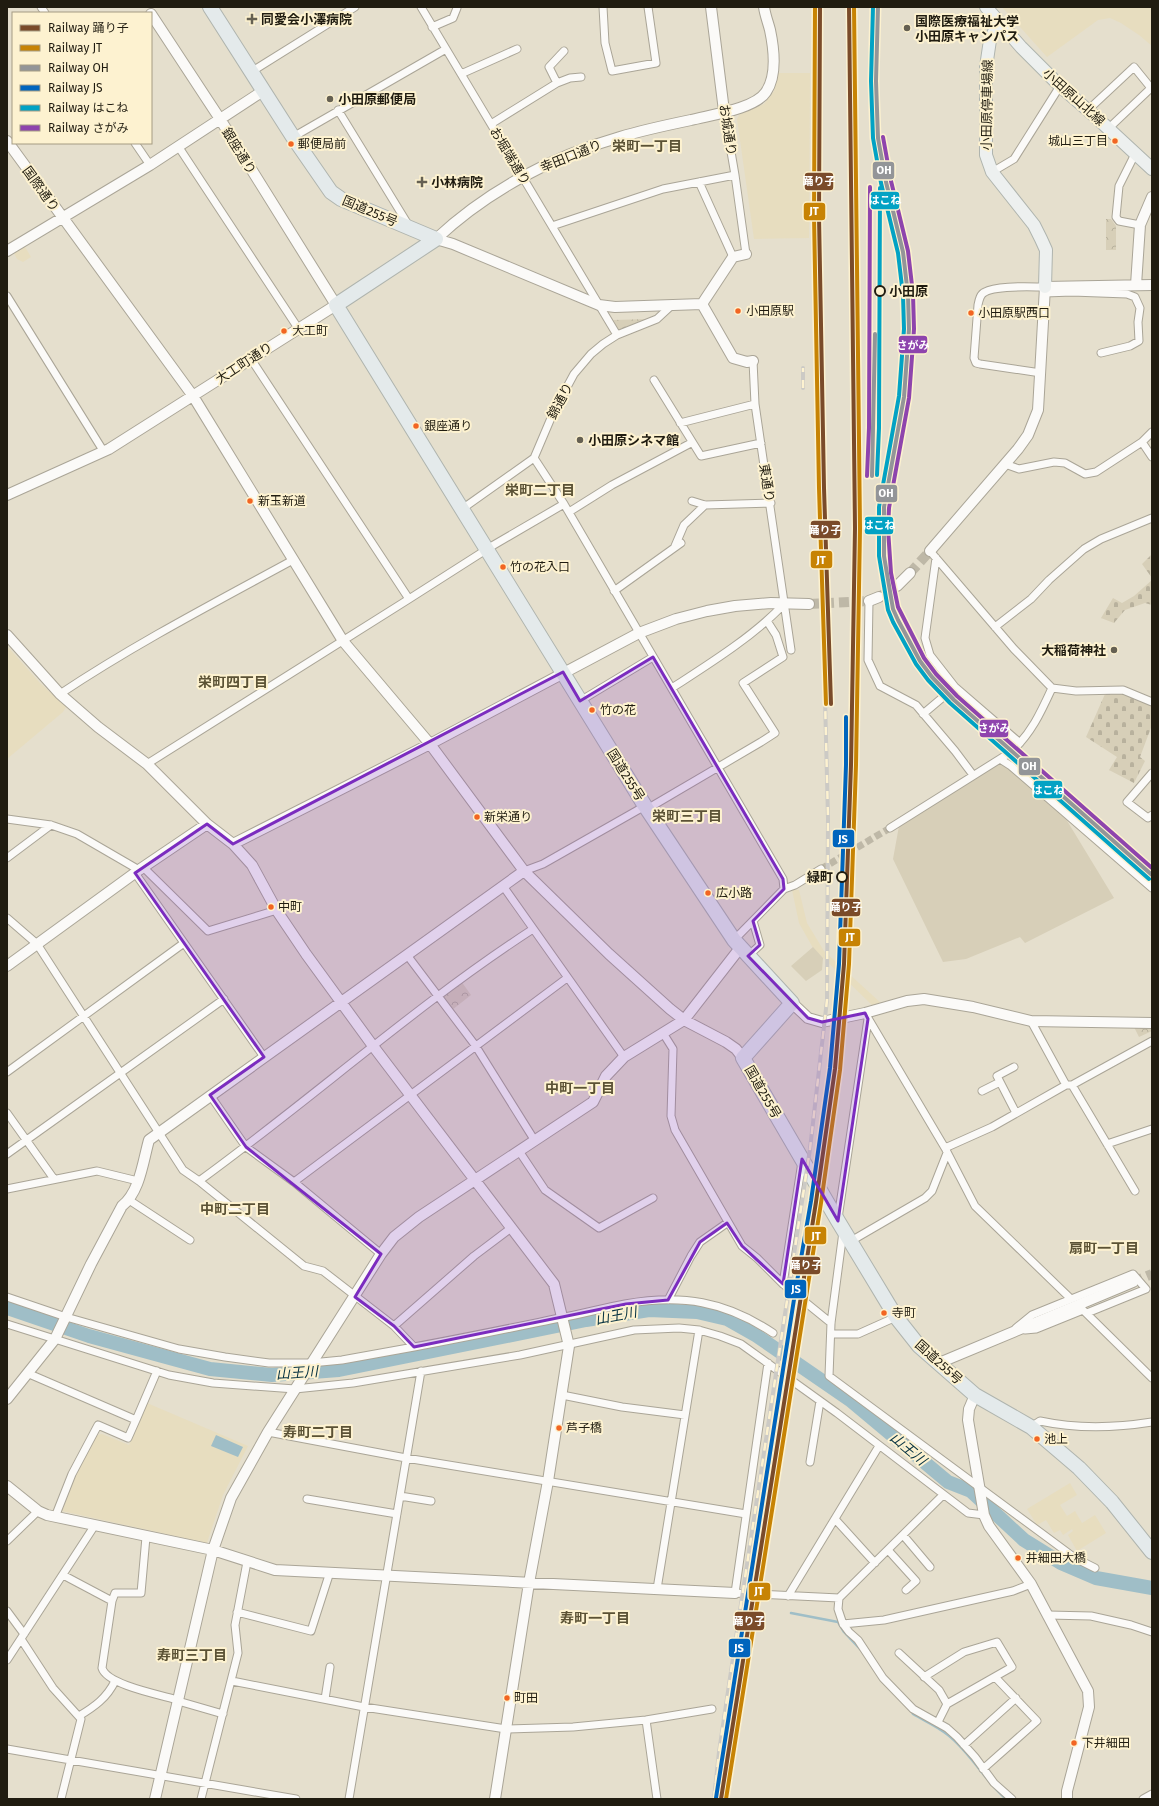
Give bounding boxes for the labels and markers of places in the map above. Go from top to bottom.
place label: 同愛会小澤病院 [261,12,352,27]
marker: 同愛会小澤病院 [246,13,258,25]
place label: 国際医療福祉大学 小田原キャンパス [915,14,1019,44]
marker: 国際医療福祉大学 小田原キャンパス [902,23,912,33]
place label: 小田原郵便局 [338,92,416,107]
marker: 小田原郵便局 [325,94,335,104]
place label: 城山三丁目 [1048,134,1108,148]
marker: 城山三丁目 [1110,136,1120,146]
place label: 郵便局前 [298,137,346,151]
marker: 郵便局前 [286,139,296,149]
place label: 小林病院 [431,175,483,190]
marker: 小林病院 [416,176,428,188]
place label: 小田原 [889,284,928,299]
marker: 小田原 [874,285,886,297]
place label: 小田原駅 [746,304,794,318]
marker: 小田原駅 [733,306,743,316]
place label: 小田原駅西口 [978,306,1050,320]
marker: 小田原駅西口 [966,308,976,318]
place label: 大工町 [292,324,328,338]
marker: 大工町 [279,326,289,336]
place label: 銀座通り [424,419,472,433]
marker: 銀座通り [411,421,421,431]
place label: 小田原シネマ館 [588,433,679,448]
marker: 小田原シネマ館 [575,435,585,445]
place label: 新玉新道 [258,494,306,508]
marker: 新玉新道 [245,496,255,506]
place label: 竹の花入口 [510,560,570,574]
marker: 竹の花入口 [498,562,508,572]
place label: 大稲荷神社 [1041,643,1106,658]
marker: 大稲荷神社 [1109,645,1119,655]
place label: 竹の花 [600,703,636,717]
marker: 竹の花 [587,705,597,715]
place label: 新栄通り [484,810,532,824]
marker: 新栄通り [472,812,482,822]
place label: 緑町 [806,870,833,885]
marker: 緑町 [836,871,848,883]
place label: 広小路 [716,886,752,900]
marker: 広小路 [703,888,713,898]
place label: 中町 [278,900,302,914]
marker: 中町 [266,902,276,912]
place label: 寺町 [892,1306,916,1320]
marker: 寺町 [879,1308,889,1318]
place label: 芦子橋 [566,1421,602,1435]
marker: 芦子橋 [554,1423,564,1433]
place label: 池上 [1044,1432,1068,1446]
marker: 池上 [1032,1434,1042,1444]
place label: 井細田大橋 [1026,1551,1086,1565]
marker: 井細田大橋 [1013,1553,1023,1563]
place label: 町田 [514,1691,538,1705]
marker: 町田 [502,1693,512,1703]
place label: 下井細田 [1082,1736,1130,1750]
marker: 下井細田 [1069,1738,1079,1748]

